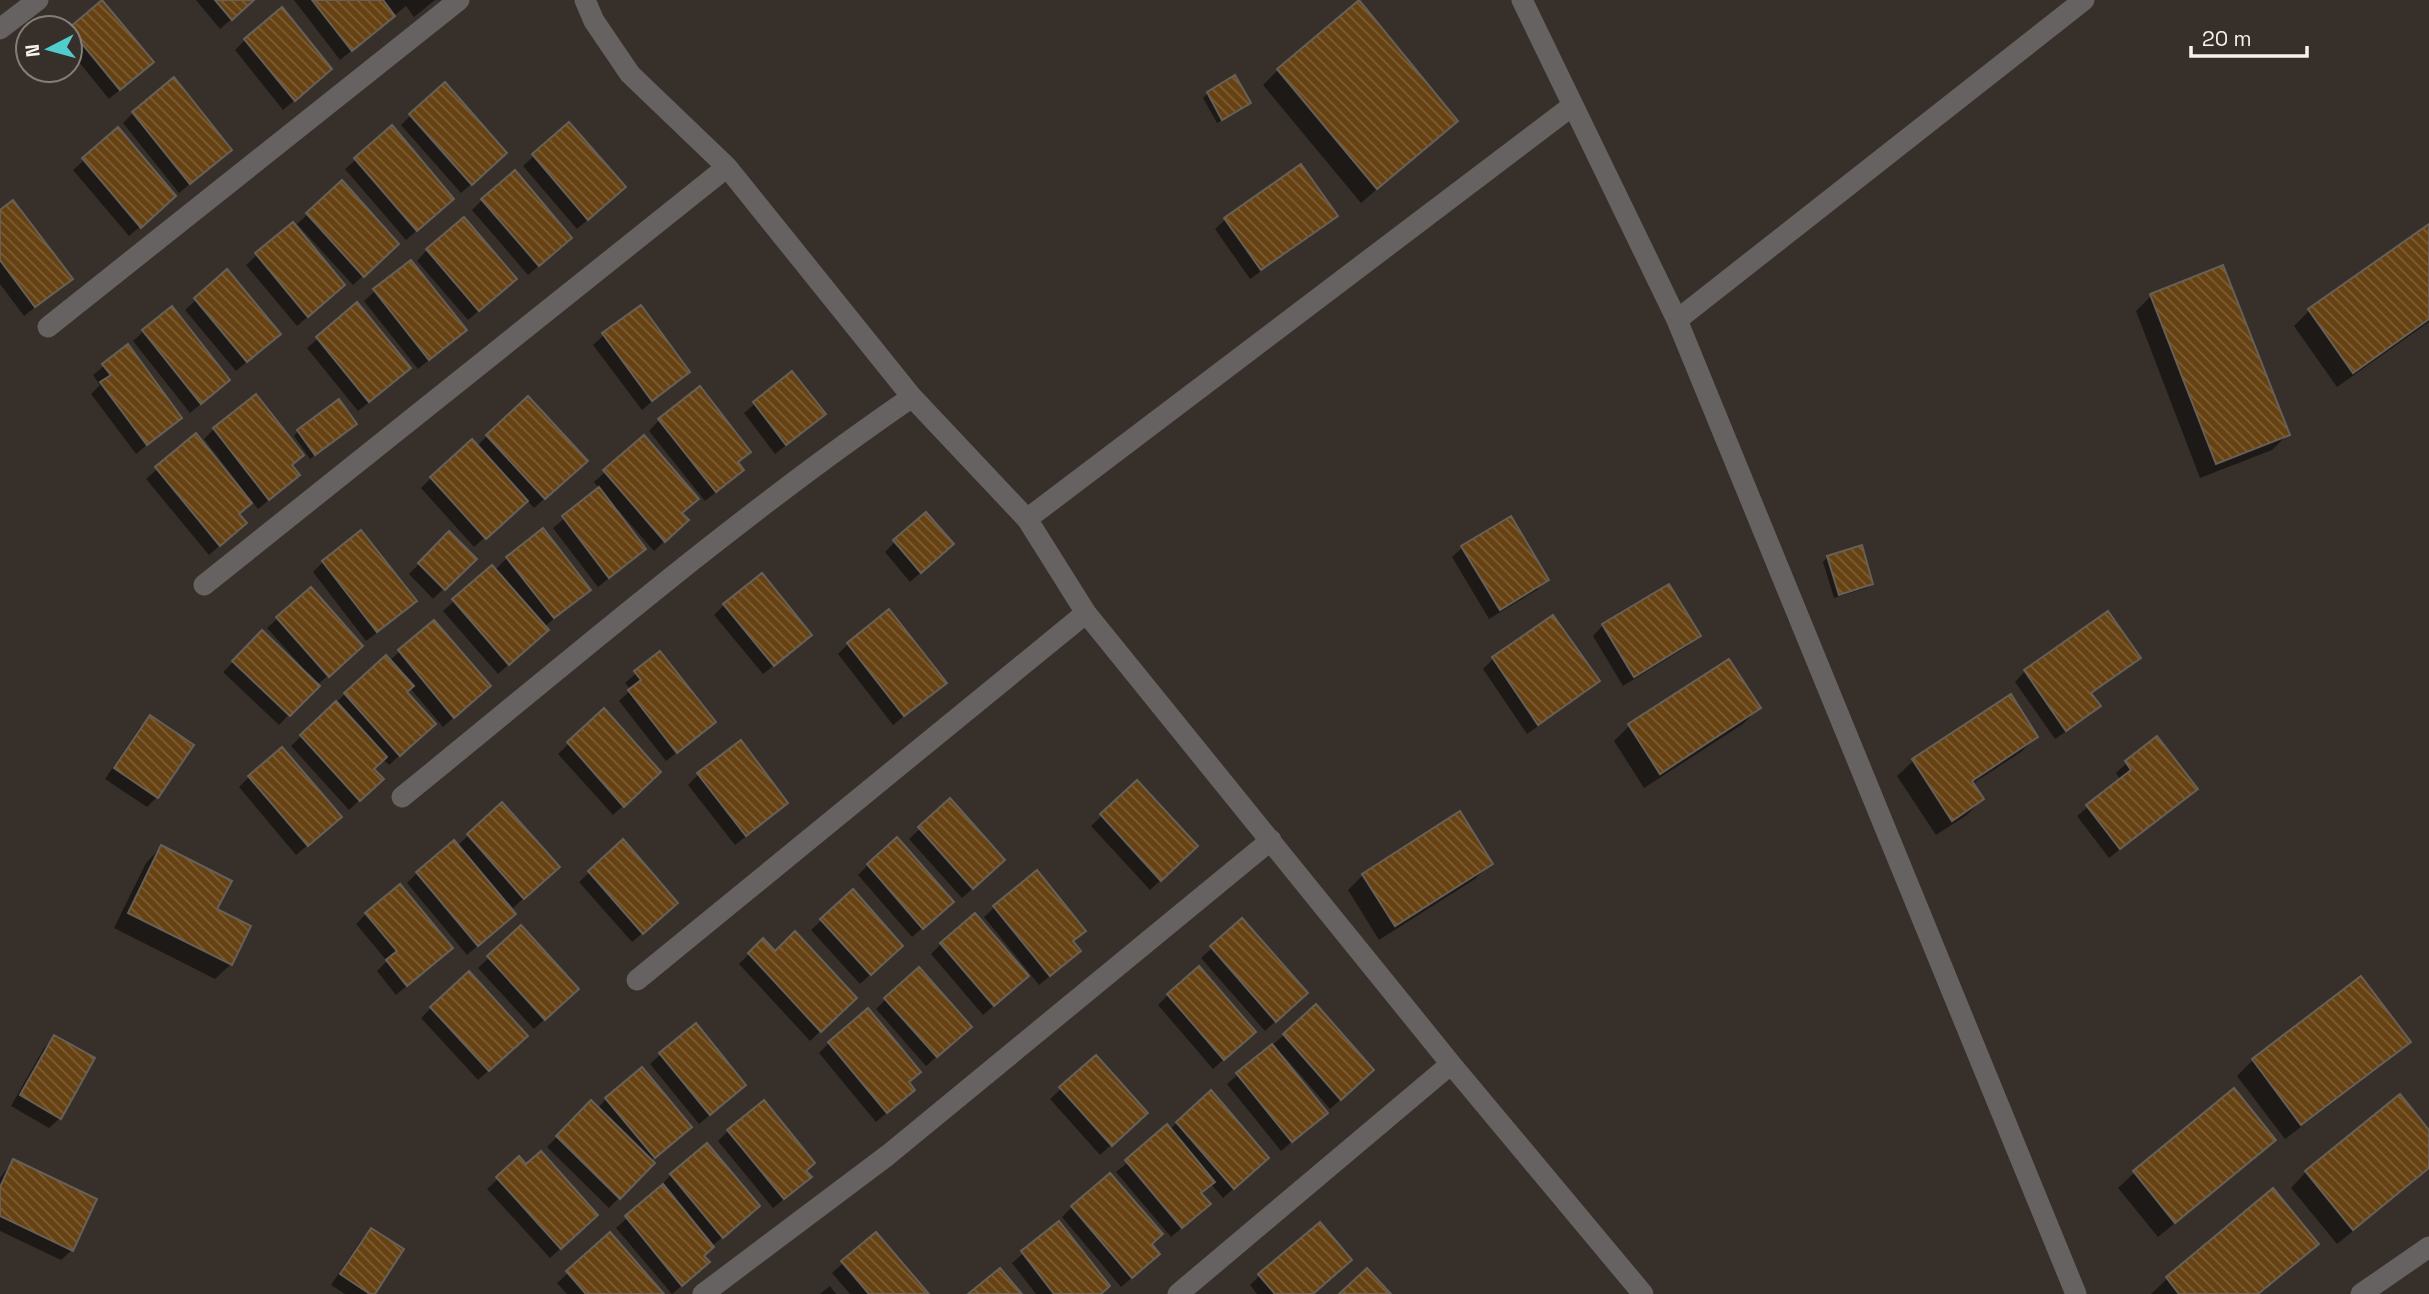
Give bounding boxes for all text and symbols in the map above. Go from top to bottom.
north arrow [14,14,84,84]
scale bar [2191,14,2306,58]
text: 20 m [2202,25,2252,52]
text: N [19,43,46,58]

